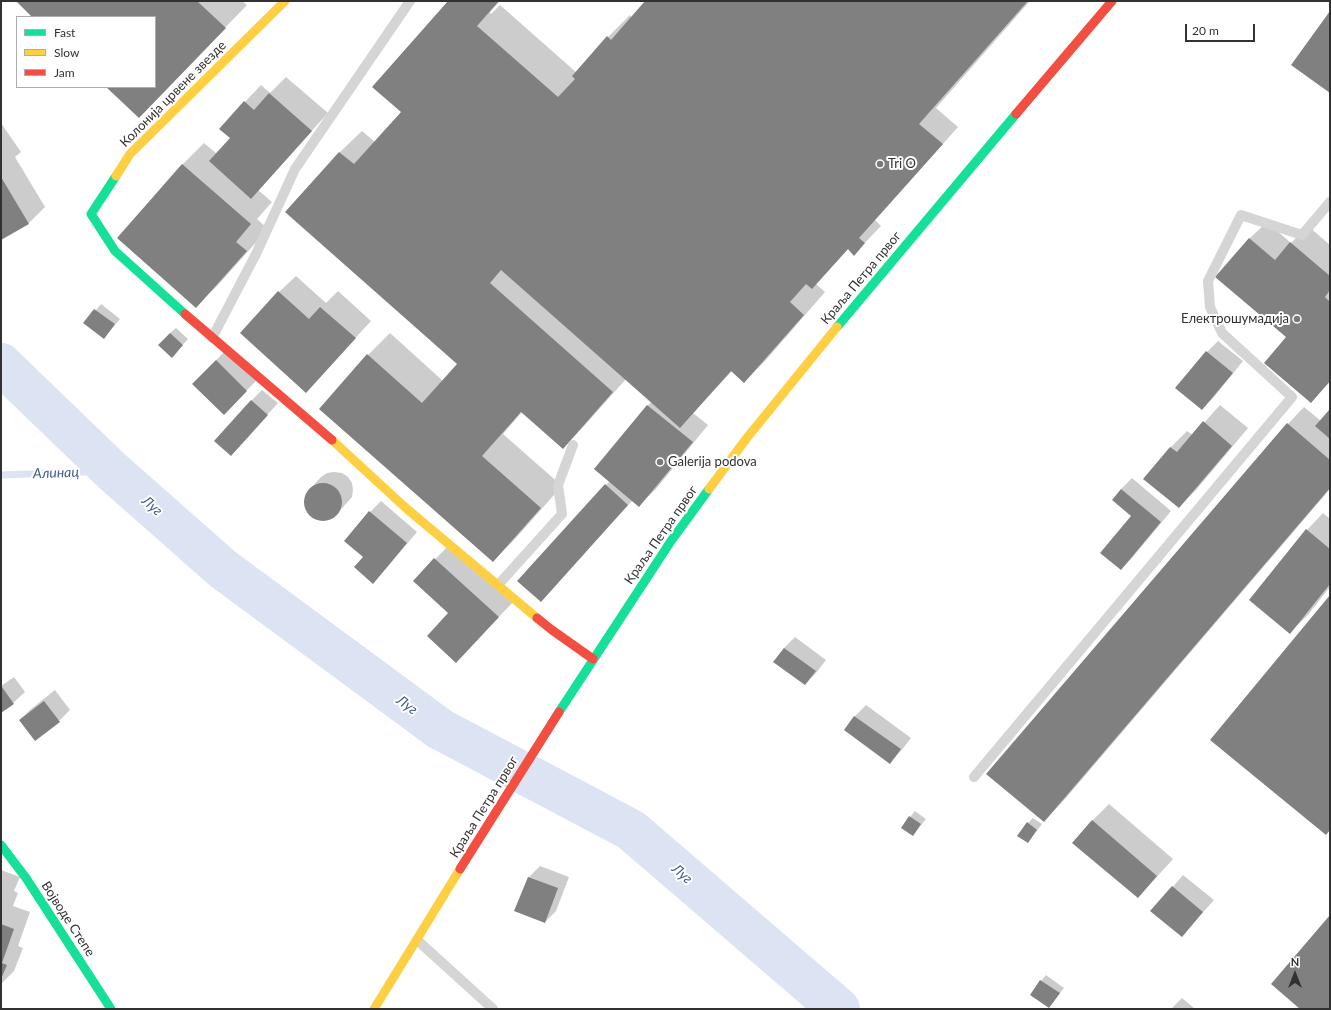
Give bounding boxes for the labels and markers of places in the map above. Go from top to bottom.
place label: Tri O [888,156,916,172]
marker: Tri O [875,159,885,169]
place label: Електрошумадија [1181,311,1289,327]
marker: Електрошумадија [1292,314,1302,324]
place label: Galerija podova [668,454,757,470]
marker: Galerija podova [655,457,665,467]

